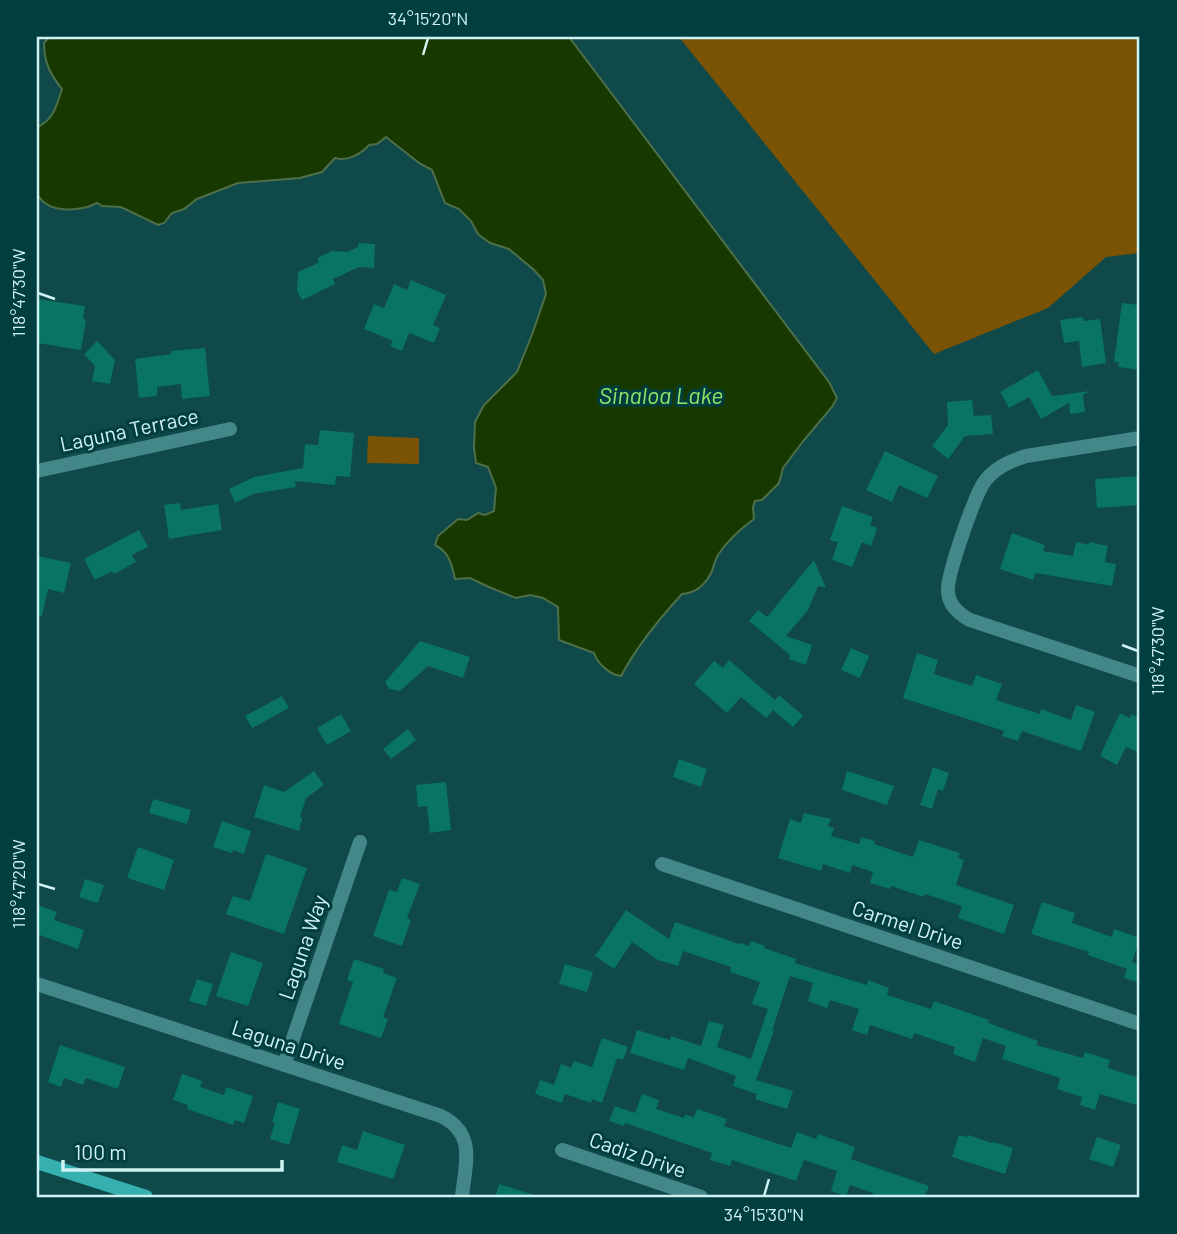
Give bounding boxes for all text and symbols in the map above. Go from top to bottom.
text: 34°15'20"N [388,7,468,29]
text: 118°47'30"W [7,248,29,338]
water label: Sinaloa Lake [599,381,723,409]
street label: Laguna Terrace [57,402,201,456]
text: 118°47'30"W [1146,606,1168,696]
text: 118°47'20"W [7,839,29,929]
street label: Laguna Way [272,891,332,1003]
street label: Carmel Drive [849,894,967,954]
street label: Laguna Drive [229,1014,349,1074]
street label: Cadiz Drive [586,1126,690,1182]
scale bar [63,1129,282,1173]
text: 100 m [74,1139,127,1164]
text: 34°15'30"N [724,1203,804,1225]

